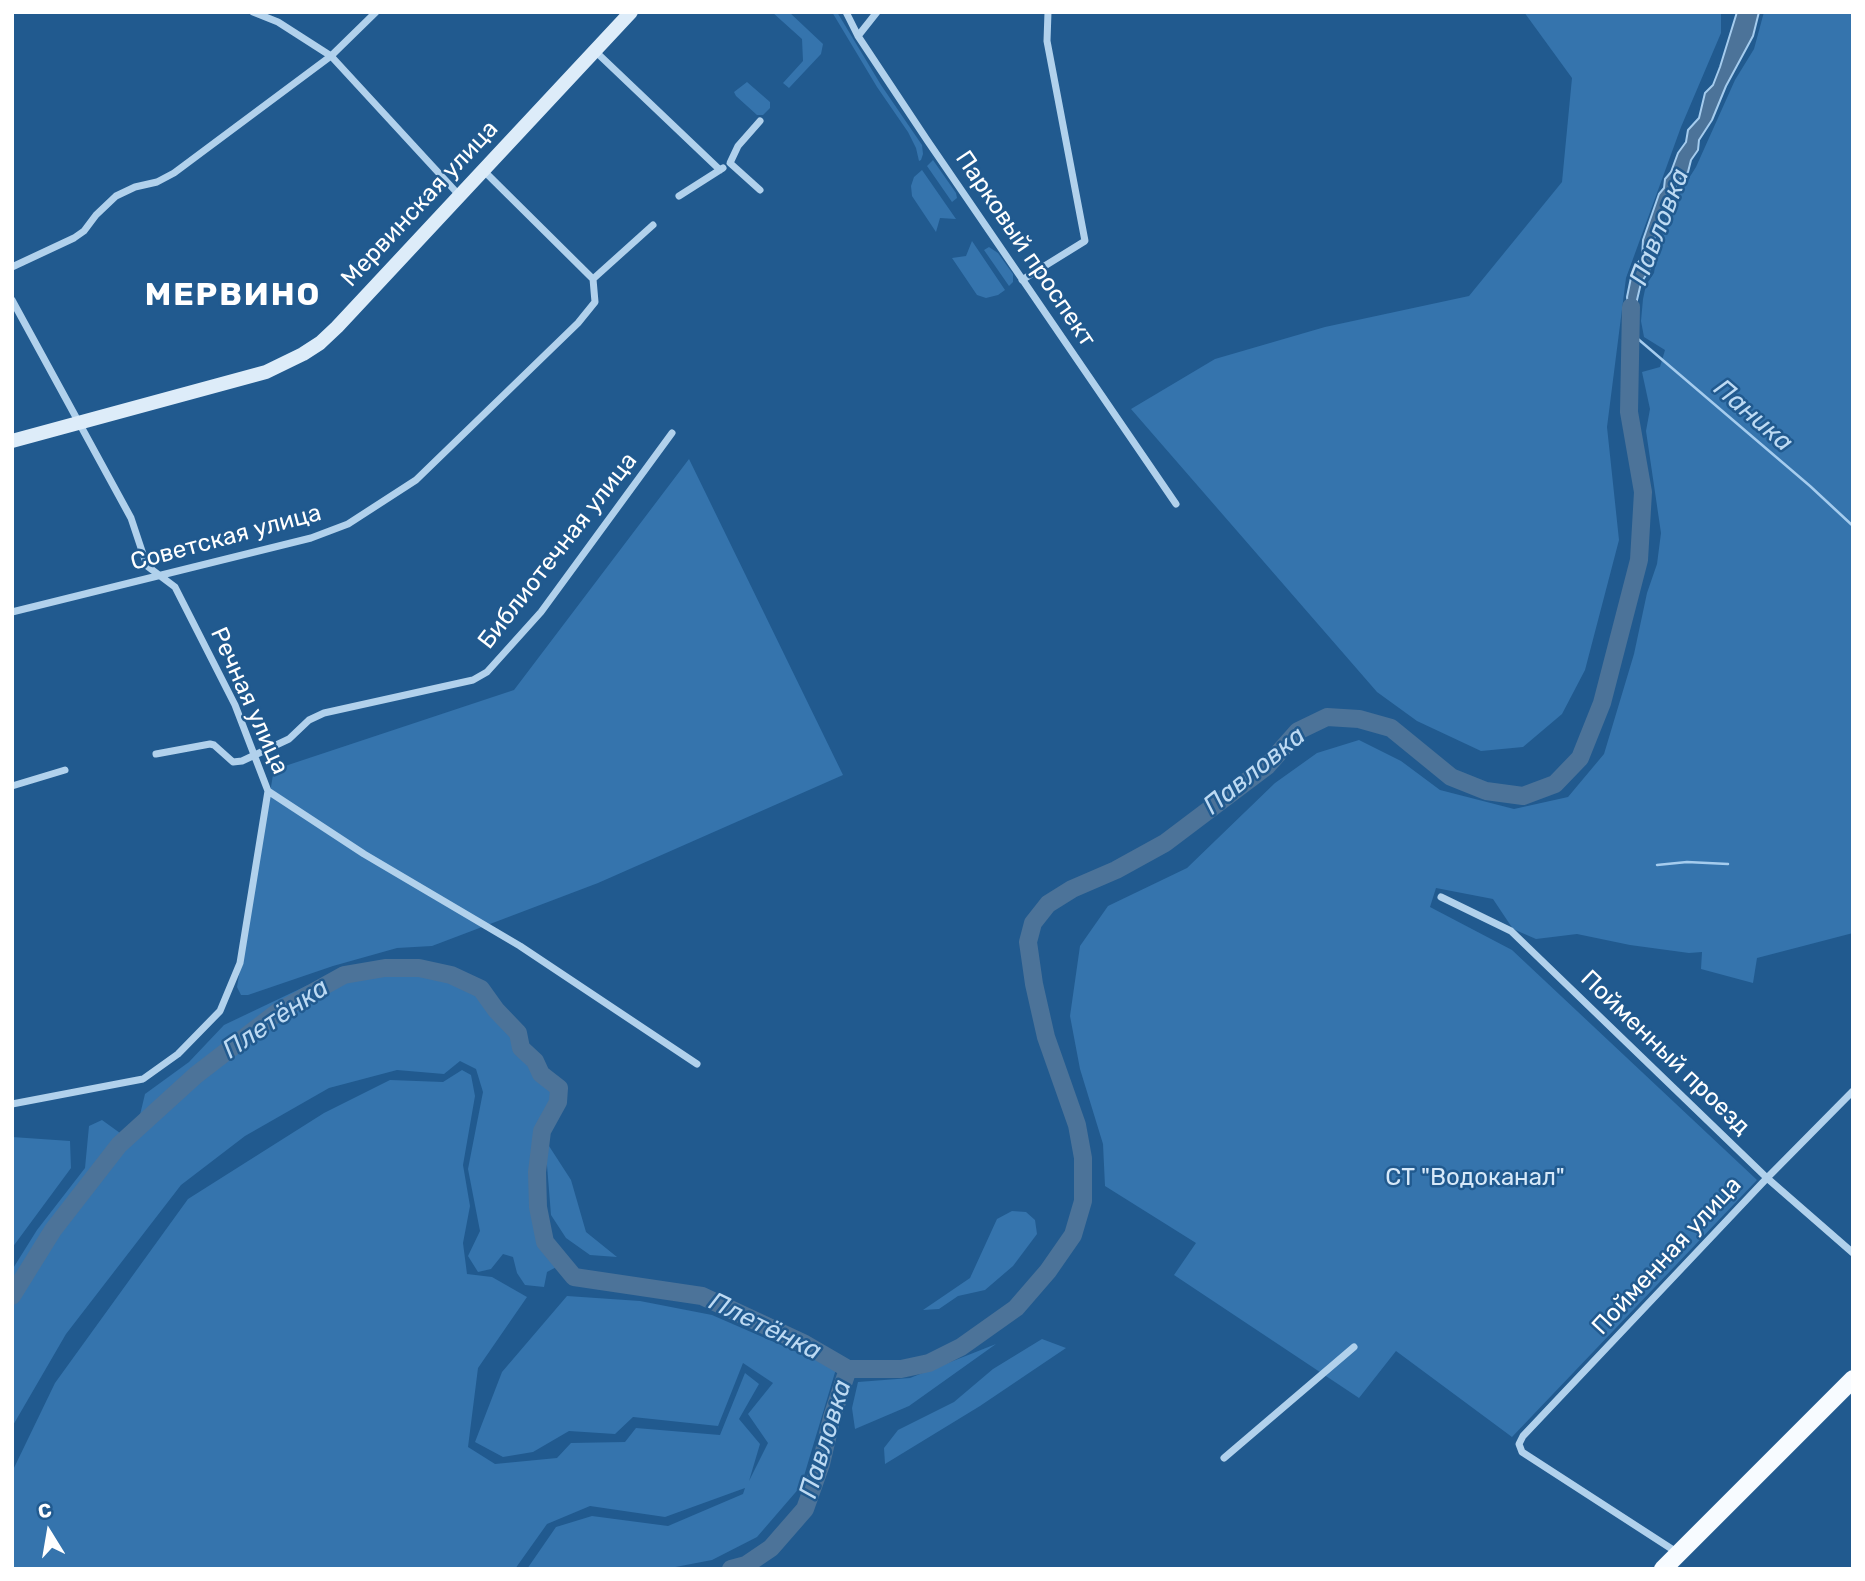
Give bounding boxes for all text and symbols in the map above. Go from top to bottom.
street label: Мервинская улица [336,115,504,293]
street label: Парковый проспект [949,146,1101,352]
water label: Павловка [1624,165,1696,289]
district label: МЕРВИНО [146,277,320,315]
water label: Паника [1707,373,1799,459]
street label: Библиотечная улица [472,447,644,655]
street label: Советская улица [127,499,325,577]
street label: Речная улица [204,623,294,779]
water label: Павловка [1198,721,1312,821]
street label: Пойменный проезд [1574,965,1756,1141]
water label: Плетёнка [217,972,335,1066]
park label: СТ "Водоканал" [1385,1164,1565,1192]
street label: Пойменная улица [1586,1171,1748,1341]
water label: Плетёнка [704,1287,826,1367]
water label: Павловка [793,1376,859,1502]
north arrow [14,1497,84,1567]
text: С [36,1498,54,1523]

